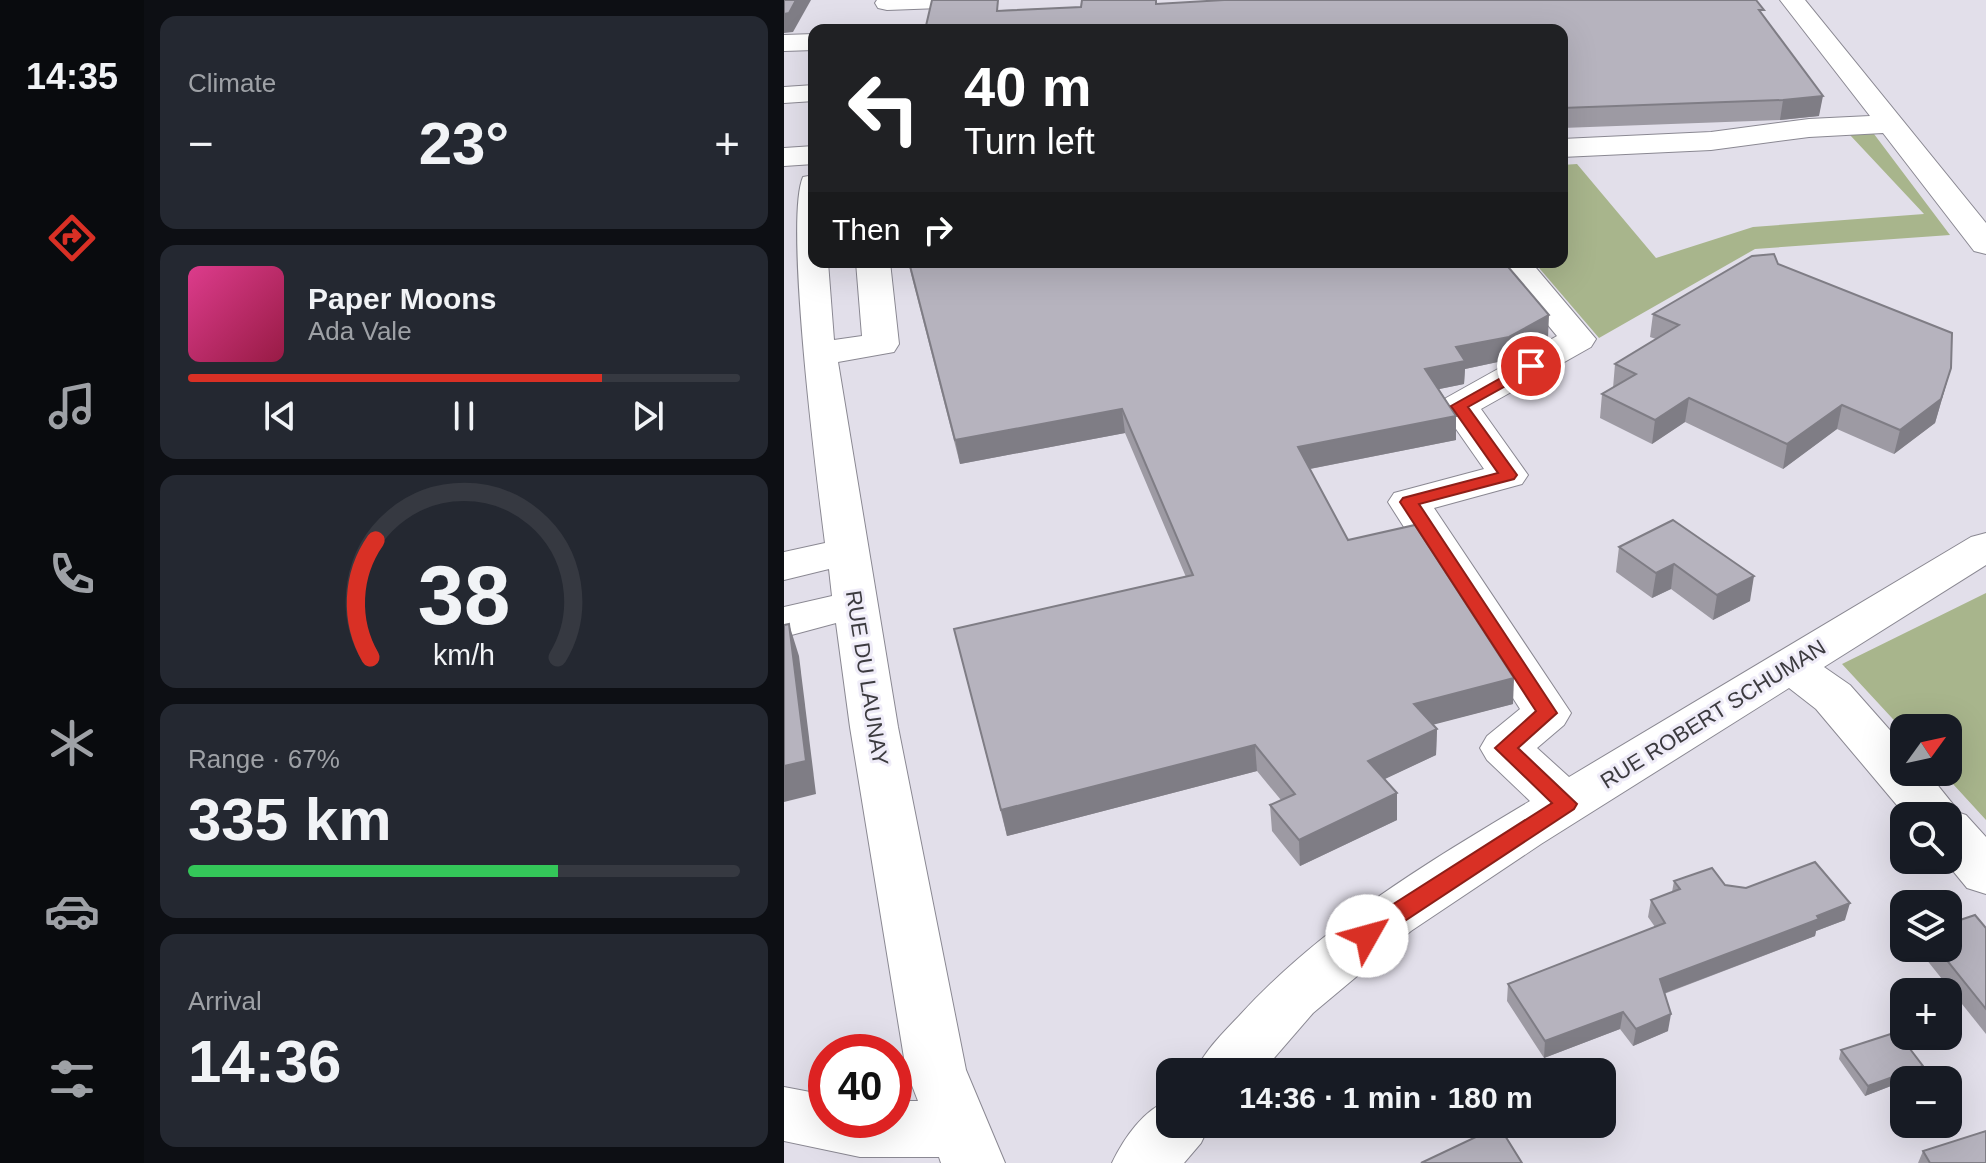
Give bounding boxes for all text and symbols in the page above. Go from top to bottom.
text: 40 m [964,55,1092,118]
text: 14:35 [26,56,118,97]
icon: left [832,56,936,160]
text: Climate [188,68,276,98]
text: 23° [419,110,509,177]
text: − [188,119,214,168]
text: + [714,119,740,168]
text: Turn left [964,121,1095,162]
icon: right [916,208,960,252]
icon: directions [44,210,100,266]
text: Then [832,213,900,246]
text: Paper Moons [308,282,496,315]
text: Ada Vale [308,316,412,346]
pin [1497,332,1565,400]
icon: arrive [1509,344,1553,388]
icon: music [44,378,100,434]
icon: previous [258,394,302,438]
icon: pause [442,394,486,438]
icon: next [626,394,670,438]
icon: phone [44,546,100,602]
text: 38 [418,548,510,641]
street label: RUE DU LAUNAY [841,589,893,768]
street label: RUE ROBERT SCHUMAN [1596,634,1830,794]
text: km/h [433,639,495,671]
north arrow [1890,714,1962,786]
map controls [1890,714,1962,1138]
icon: climate [44,715,100,771]
text: Range · 67% [188,744,340,774]
text: 335 km [188,786,392,853]
button: search [1890,802,1962,874]
icon: car [44,883,100,939]
button: layers [1890,890,1962,962]
position arrow [1325,894,1409,978]
button: + [1890,978,1962,1050]
text: Arrival [188,986,262,1016]
text: 14:36 [188,1028,341,1095]
speed limit sign: 40 [808,1034,912,1138]
icon: filters [44,1051,100,1107]
button: − [1890,1066,1962,1138]
text: 14:36 · 1 min · 180 m [1239,1081,1533,1114]

